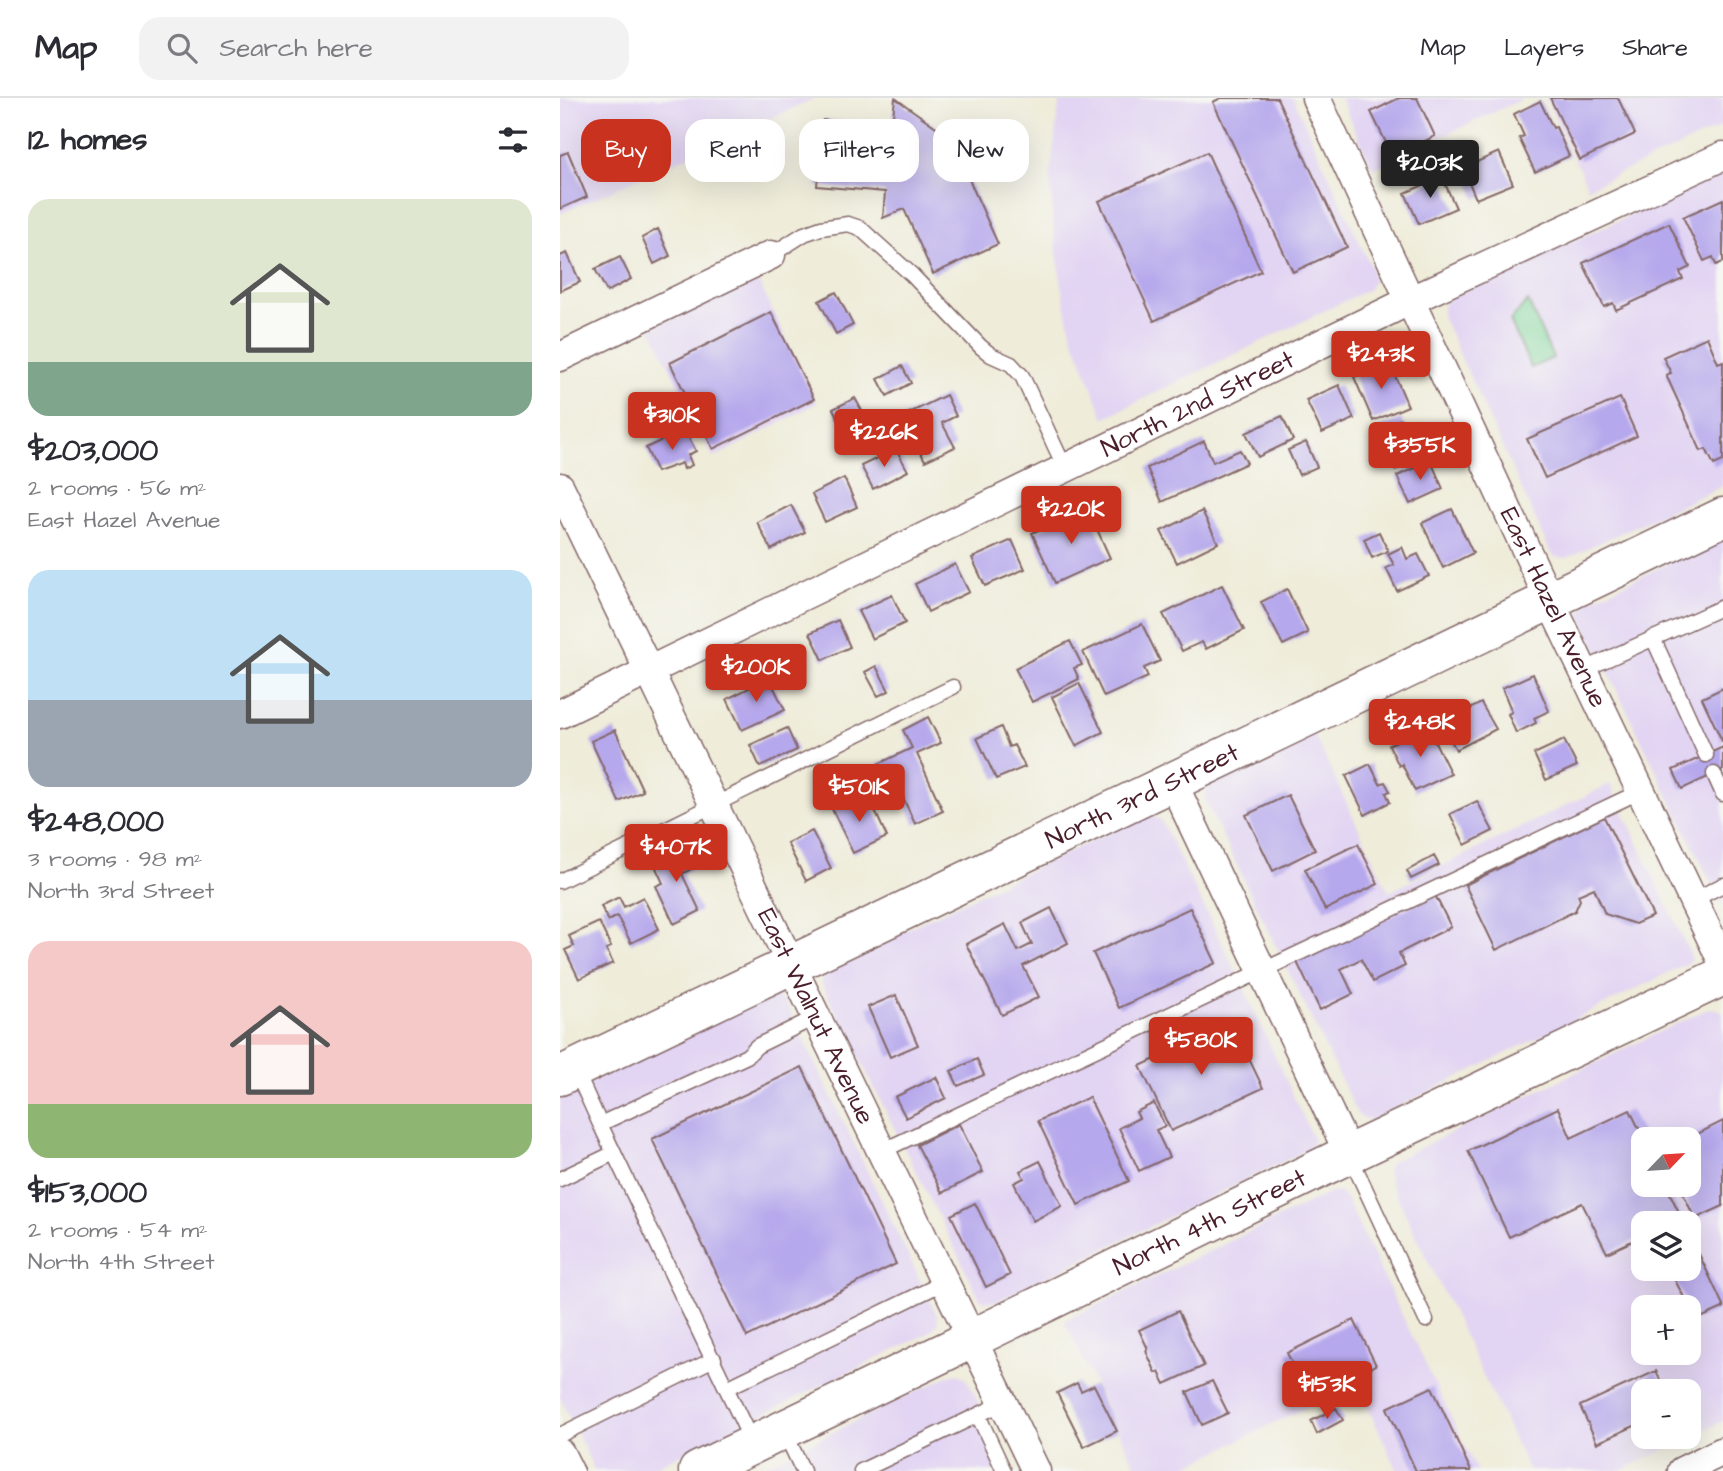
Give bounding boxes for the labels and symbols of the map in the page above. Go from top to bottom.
pin: $203K [1381,140,1479,200]
pin: $243K [1332,331,1430,391]
street label: North 2nd Street [1095,341,1301,466]
pin: $310K [623,392,721,452]
pin: $226K [835,410,933,469]
pin: $355K [1371,422,1469,482]
pin: $220K [1022,486,1120,546]
street label: East Hazel Avenue [1491,501,1616,713]
pin: $200K [707,644,805,704]
pin: $248K [1371,700,1469,759]
street label: North 3rd Street [1039,734,1245,858]
pin: $501K [810,764,908,824]
pin: $407K [627,824,725,884]
street label: East Walnut Avenue [748,902,884,1130]
pin: $580K [1152,1018,1250,1077]
north arrow [1631,1127,1701,1197]
street label: North 4th Street [1107,1159,1313,1285]
pin: $153K [1278,1362,1376,1421]

